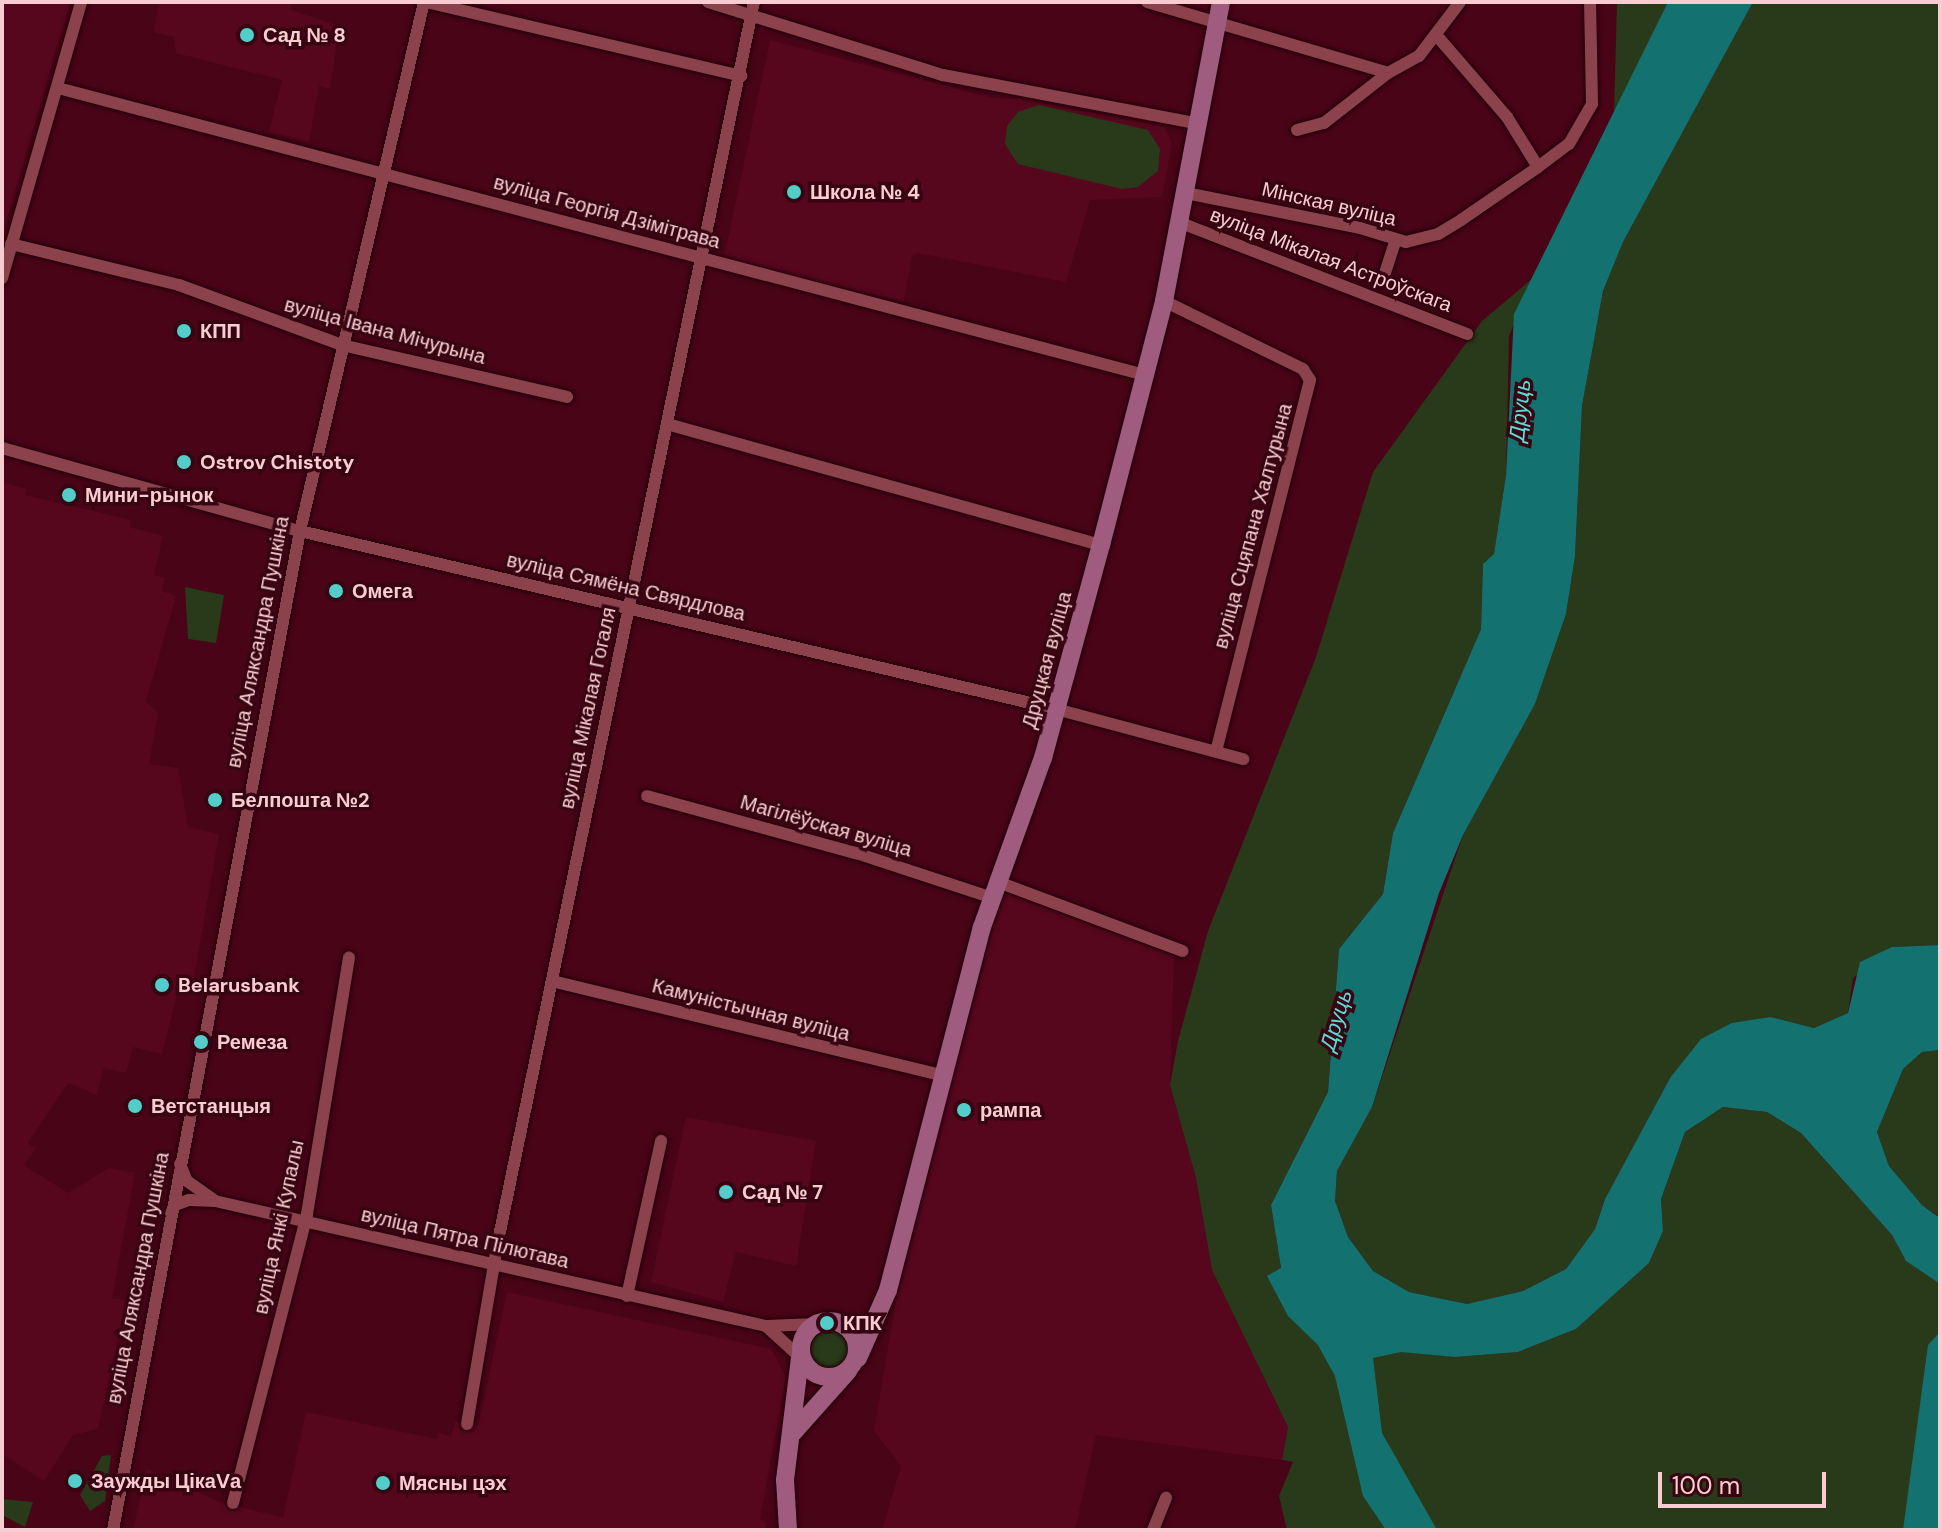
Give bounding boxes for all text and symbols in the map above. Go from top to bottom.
place label: Сад № 8 [263,23,346,47]
marker: Сад № 8 [238,26,256,44]
street label: вуліца Георгія Дзімітрава [491,170,723,254]
street label: Мінская вуліца [1260,177,1398,231]
place label: Школа № 4 [810,180,920,204]
marker: Школа № 4 [785,183,803,201]
street label: вуліца Мікалая Астроўскага [1207,203,1455,317]
street label: вуліца Івана Мічурына [282,293,488,369]
place label: КПП [200,319,241,343]
marker: КПП [175,322,193,340]
water label: Друць [1504,378,1536,442]
street label: вуліца Сцяпана Халтурына [1209,401,1297,651]
place label: Ostrov Chistoty [200,450,354,474]
marker: Ostrov Chistoty [175,453,193,471]
place label: Мини-рынок [85,483,213,507]
marker: Мини-рынок [60,486,78,504]
street label: вуліца Аляксандра Пушкіна [222,514,294,770]
street label: вуліца Сямёна Свярдлова [504,548,748,626]
place label: Омега [352,579,413,603]
marker: Омега [327,582,345,600]
street label: Друцкая вуліца [1017,589,1077,731]
street label: вуліца Мікалая Гогаля [555,605,621,811]
place label: Белпошта №2 [231,788,370,812]
street label: Магілёўская вуліца [737,790,915,862]
marker: Белпошта №2 [206,791,224,809]
place label: Belarusbank [178,973,300,997]
street label: Камуністычная вуліца [650,974,852,1046]
marker: Belarusbank [153,976,171,994]
water label: Друць [1314,986,1358,1054]
place label: Ремеза [217,1030,287,1054]
marker: Ремеза [192,1033,210,1051]
place label: Ветстанцыя [151,1094,271,1118]
marker: Ветстанцыя [126,1097,144,1115]
place label: рампа [980,1098,1041,1122]
marker: рампа [955,1101,973,1119]
street label: вуліца Янкі Купалы [249,1138,309,1316]
street label: вуліца Аляксандра Пушкіна [102,1150,174,1406]
place label: Сад № 7 [742,1180,823,1204]
marker: Сад № 7 [717,1183,735,1201]
street label: вуліца Пятра Пілютава [359,1202,571,1274]
place label: КПК [843,1311,882,1335]
marker: КПК [818,1314,836,1332]
scale bar [1662,1456,1830,1506]
place label: Заужды ЦікаVа [91,1469,241,1493]
text: 100 m [1672,1470,1740,1501]
place label: Мясны цэх [399,1471,507,1495]
marker: Заужды ЦікаVа [66,1472,84,1490]
marker: Мясны цэх [374,1474,392,1492]

